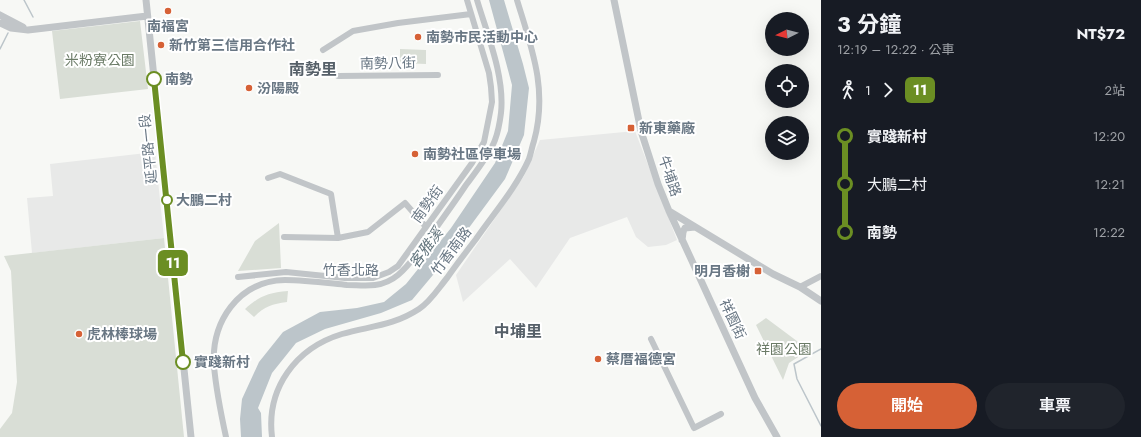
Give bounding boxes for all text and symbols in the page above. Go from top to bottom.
marker: 南福宮 [163,6,173,16]
text: 3 分鐘 [837,8,901,40]
north arrow [765,12,809,56]
map controls [765,12,809,160]
place label: 南福宮 [147,16,189,36]
text: NT$72 [1076,23,1125,45]
place label: 南勢市民活動中心 [426,27,538,47]
marker: 南勢市民活動中心 [413,32,423,42]
place label: 新竹第三信用合作社 [169,35,295,55]
marker: 新竹第三信用合作社 [156,40,166,50]
text: 12:19 – 12:22 · 公車 [837,40,955,59]
park label: 米粉寮公園 [65,50,135,70]
street label: 南勢八街 [360,53,416,73]
district label: 南勢里 [289,58,337,81]
button: locate [765,64,809,108]
place label: 南勢 [165,69,193,89]
marker: 南勢 [146,71,162,87]
place label: 汾陽殿 [257,78,299,98]
icon: walk [837,79,859,101]
icon: forward [877,79,899,101]
text: 11 [913,80,927,100]
text: 1 [865,81,871,100]
text: 2站 [1105,81,1125,100]
marker: 汾陽殿 [244,83,254,93]
street label: 延平路一段 [134,113,162,185]
button: layers [765,116,809,160]
place label: 新東藥廠 [639,118,695,138]
marker: 新東藥廠 [626,123,636,133]
text: 實踐新村 [867,126,927,148]
text: 12:20 [1093,127,1125,146]
place label: 南勢社區停車場 [423,144,521,164]
marker: 南勢社區停車場 [410,149,420,159]
street label: 牛埔路 [654,153,686,199]
text: 大鵬二村 [867,174,927,196]
text: 12:21 [1095,175,1125,194]
street label: 南勢街 [407,181,447,227]
place label: 大鵬二村 [176,190,232,210]
marker: 大鵬二村 [161,194,173,206]
water label: 客雅溪 [404,222,449,273]
text: 南勢 [867,222,897,244]
street label: 竹香南路 [426,223,476,279]
text: 12:22 [1093,223,1125,242]
line badge: 11 [155,250,191,276]
text: 11 [166,253,180,273]
street label: 竹香北路 [323,260,379,280]
place label: 明月香榭 [694,261,750,281]
marker: 明月香榭 [753,266,763,276]
street label: 祥園街 [715,296,751,342]
district label: 中埔里 [494,320,542,343]
place label: 虎林棒球場 [87,324,157,344]
marker: 虎林棒球場 [74,329,84,339]
park label: 祥園公園 [756,339,812,359]
place label: 蔡厝福德宮 [606,349,676,369]
place label: 實踐新村 [194,352,250,372]
marker: 實踐新村 [175,354,191,370]
marker: 蔡厝福德宮 [593,354,603,364]
button: 開始 [837,383,977,429]
button: 車票 [985,383,1125,429]

